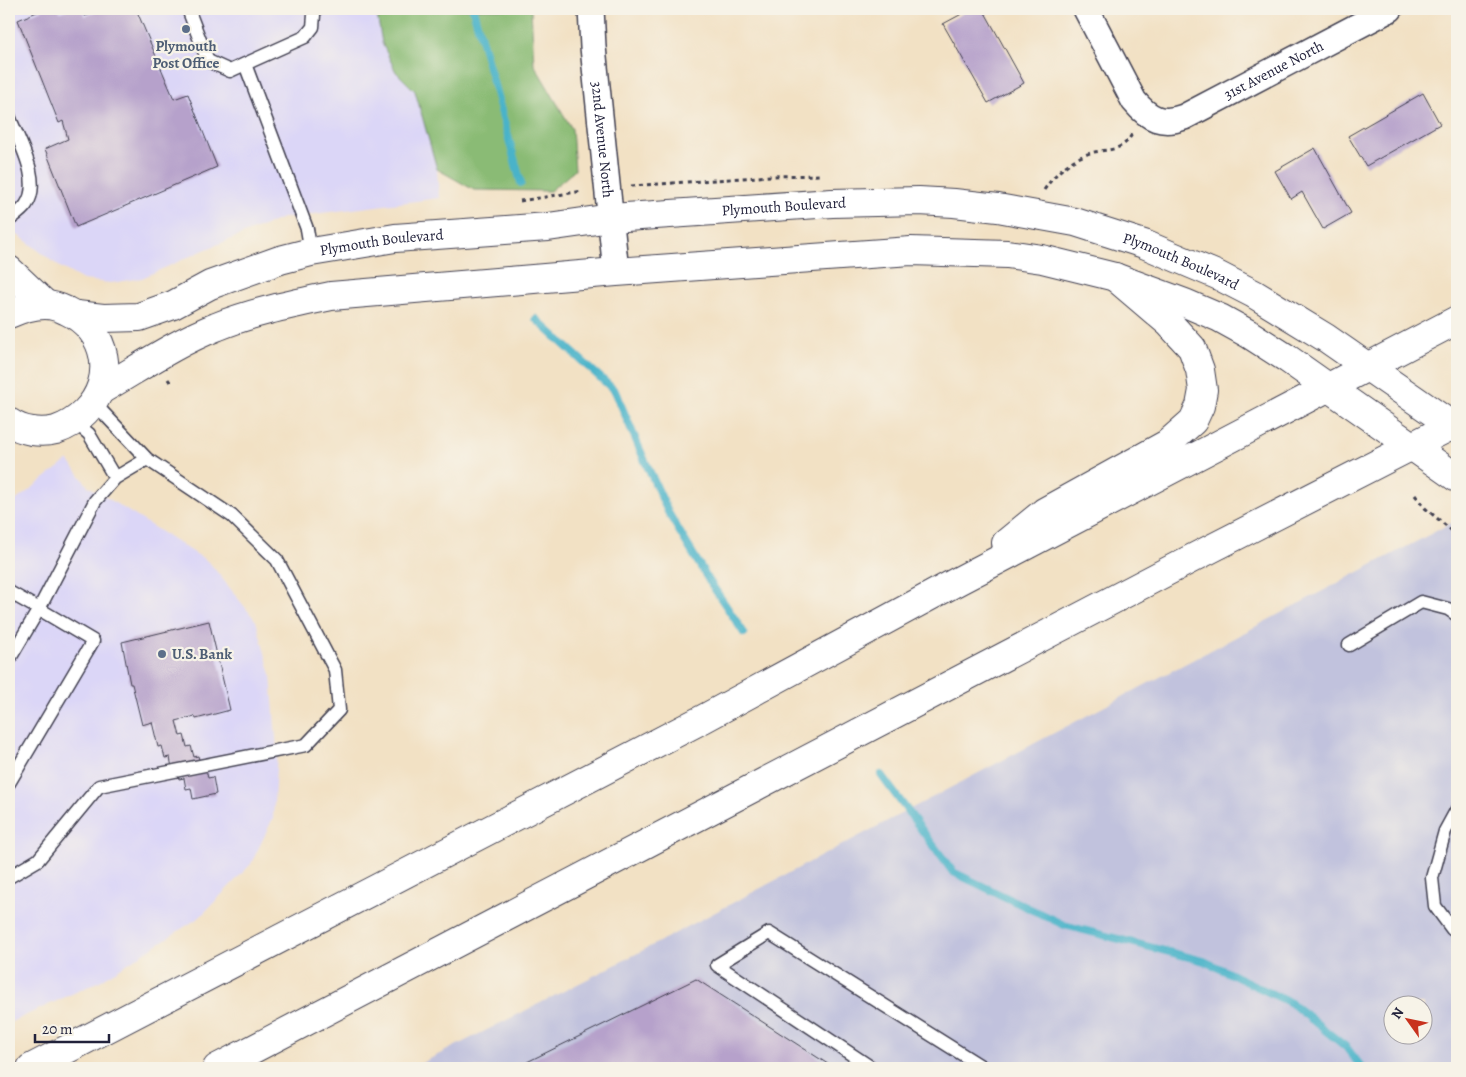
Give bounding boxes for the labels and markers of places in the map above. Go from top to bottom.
marker: Plymouth Post Office [180,23,192,35]
place label: Plymouth Post Office [152,36,220,73]
place label: U.S. Bank [172,644,232,664]
marker: U.S. Bank [156,648,168,660]

